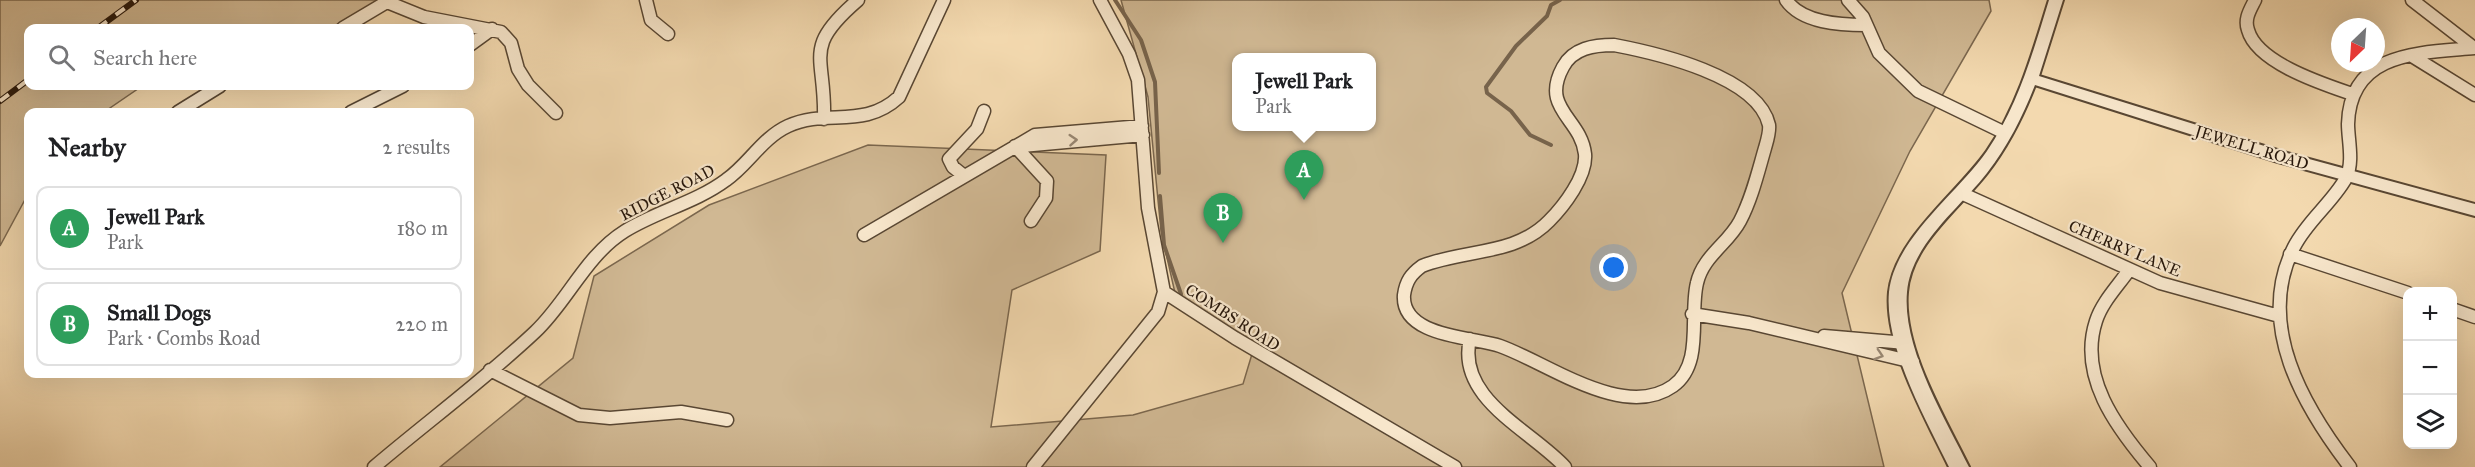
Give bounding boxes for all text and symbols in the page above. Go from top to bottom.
north arrow [2331,18,2385,72]
search box [24,24,474,90]
icon: search [45,41,78,74]
text: Search here [93,44,197,71]
popup [1232,53,1376,131]
text: Jewell Park [1255,67,1353,94]
text: Park [1255,94,1291,118]
street label: JEWELL ROAD [2191,121,2311,175]
text: Nearby [48,131,126,163]
one-way arrow [1069,134,1078,147]
text: 2 results [382,135,450,159]
pin: A [1284,150,1324,200]
street label: RIDGE ROAD [617,160,718,224]
pin: B [1204,194,1242,243]
text: Jewell Park [107,203,204,230]
text: A [63,216,76,240]
text: 180 m [397,216,448,240]
street label: CHERRY LANE [2066,216,2184,281]
text: Park [107,230,143,254]
your location [1599,253,1628,282]
street label: COMBS ROAD [1182,280,1284,355]
map controls [2403,287,2457,449]
button: + [2403,287,2457,341]
text: Small Dogs [107,299,211,326]
text: B [63,312,76,336]
text: 220 m [396,312,448,336]
text: Park · Combs Road [107,326,261,350]
button: − [2403,341,2457,395]
one-way arrow [1873,348,1884,360]
button: layers [2403,395,2457,449]

